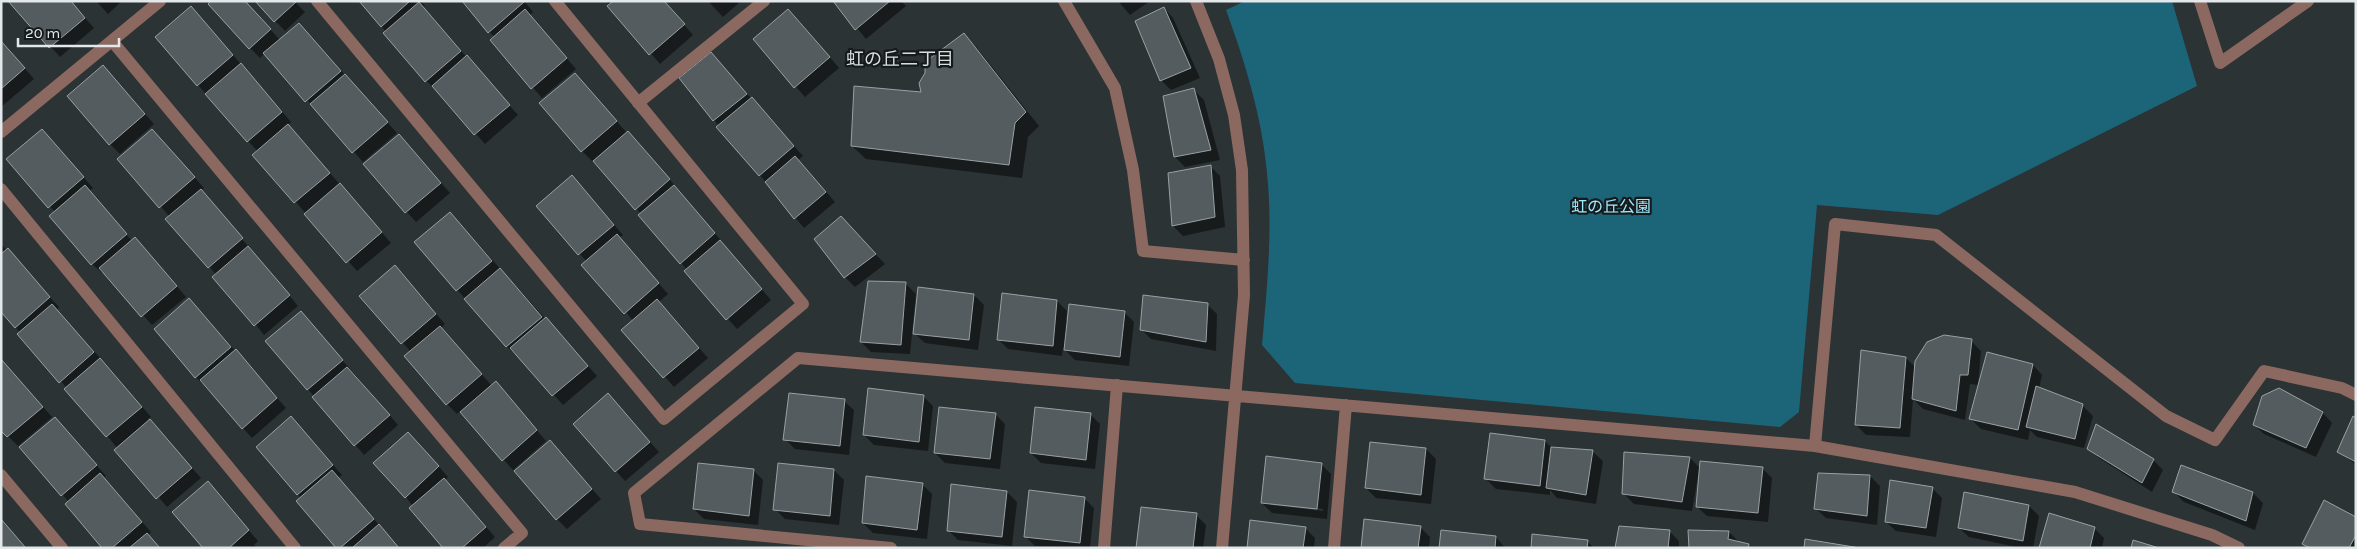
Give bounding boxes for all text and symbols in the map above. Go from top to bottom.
scale bar [18,15,119,47]
text: 20 m [25,24,60,42]
district label: 虹の丘二丁目 [846,48,954,70]
park label: 虹の丘公園 [1571,197,1651,216]

